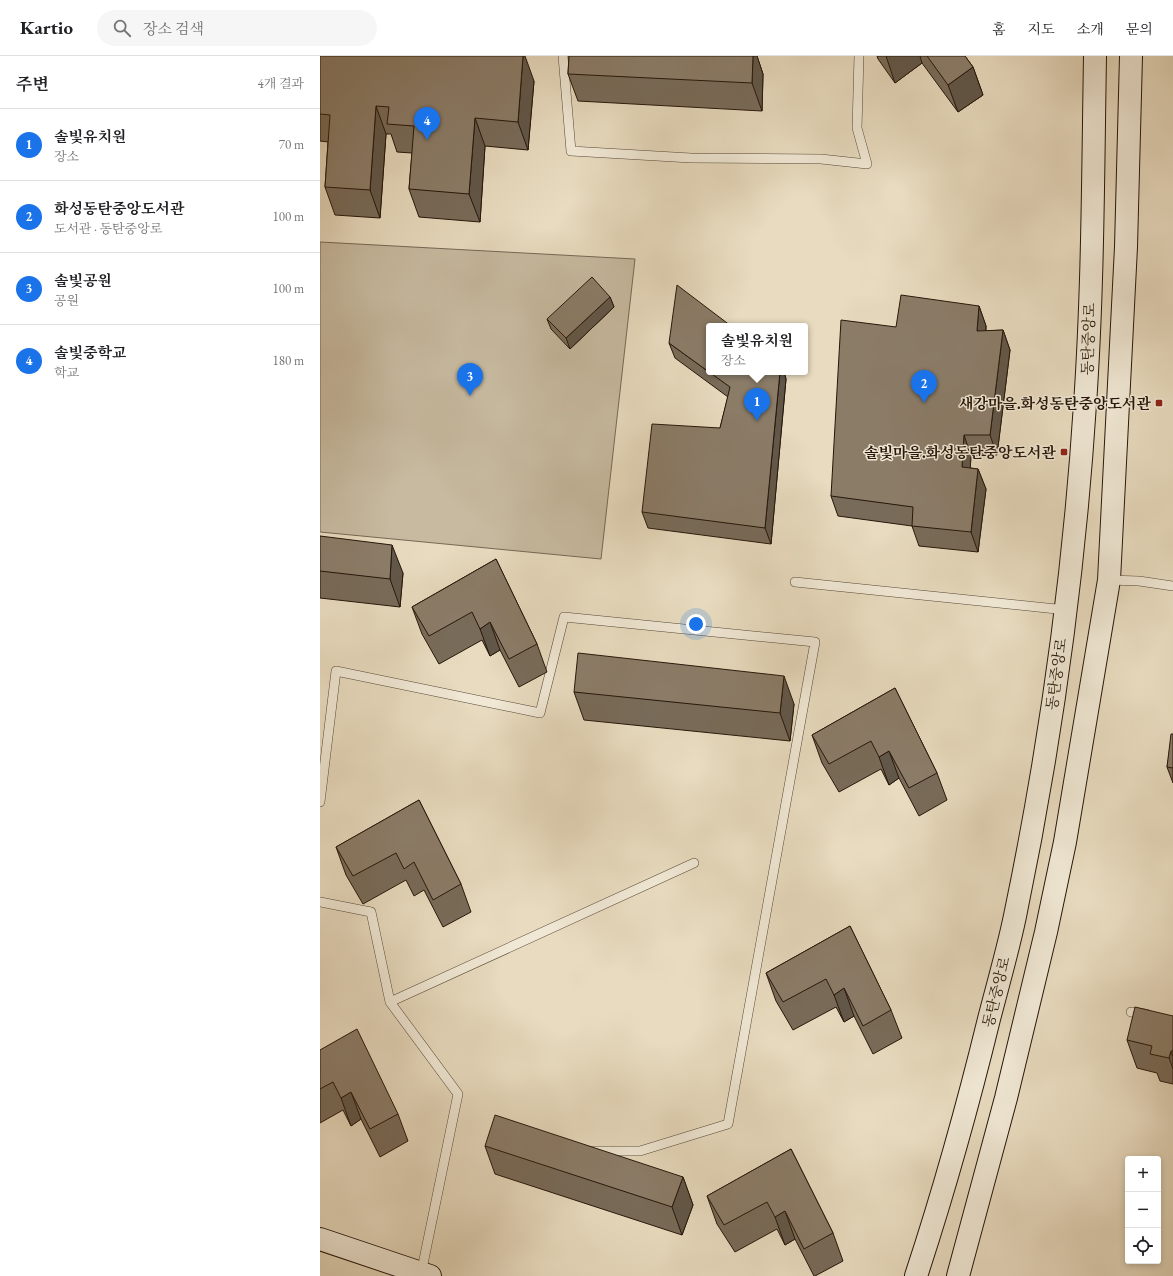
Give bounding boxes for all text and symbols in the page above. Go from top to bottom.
search box [97,10,377,46]
text: Kartio [20,15,73,40]
icon: search [111,17,133,39]
text: 장소 검색 [143,19,204,38]
text: 홈 [992,20,1006,38]
text: 지도 [1028,20,1055,38]
text: 소개 [1077,20,1104,38]
text: 문의 [1126,20,1153,38]
text: 주변 [16,73,49,95]
text: 4개 결과 [257,75,304,92]
pin: 4 [414,107,440,140]
text: 솔빛유치원 [54,127,126,146]
text: 1 [26,136,32,153]
text: 70 m [279,136,304,153]
text: 장소 [54,148,79,165]
text: 화성동탄중앙도서관 [54,199,184,218]
text: 2 [26,208,32,225]
text: 100 m [273,208,304,225]
text: 도서관 · 동탄중앙로 [54,220,162,237]
text: 솔빛공원 [54,271,112,290]
text: 3 [26,280,32,297]
text: 100 m [273,280,304,297]
text: 공원 [54,292,79,309]
street label: 동탄중앙로 [1077,302,1099,376]
popup [706,323,808,375]
text: 솔빛유치원 [721,331,793,350]
text: 솔빛중학교 [54,343,126,362]
text: 4 [26,352,32,369]
text: 180 m [273,352,304,369]
text: 장소 [721,352,746,369]
pin: 3 [457,363,483,396]
text: 학교 [54,364,79,381]
pin: 2 [911,370,937,403]
pin: 1 [744,388,770,421]
place label: 새강마을.화성동탄중앙도서관 [959,394,1152,413]
marker: 새강마을.화성동탄중앙도서관 [1154,398,1164,408]
place label: 솔빛마을.화성동탄중앙도서관 [864,443,1057,462]
marker: 솔빛마을.화성동탄중앙도서관 [1059,447,1069,457]
your location [686,614,706,634]
street label: 동탄중앙로 [1042,636,1071,711]
street label: 동탄중앙로 [978,954,1014,1029]
map controls [1125,1156,1161,1264]
button: + [1125,1156,1161,1192]
button: − [1125,1192,1161,1228]
button: locate [1125,1228,1161,1264]

